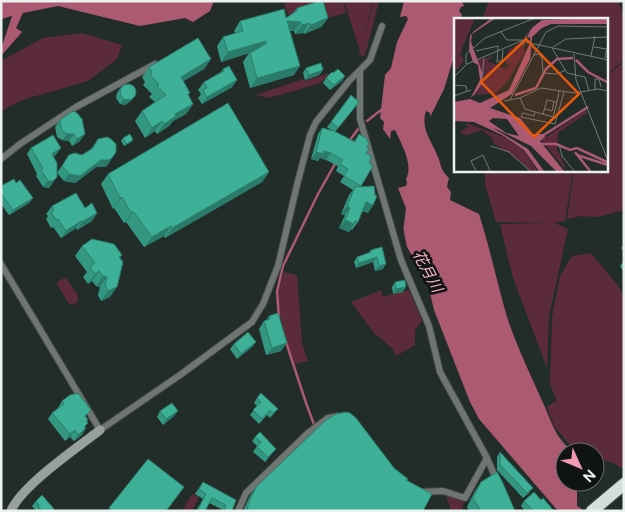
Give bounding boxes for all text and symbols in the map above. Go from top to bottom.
inset map [454,18,608,171]
water label: 花月川 [410,247,447,297]
north arrow [555,442,605,492]
text: N [580,467,599,486]

